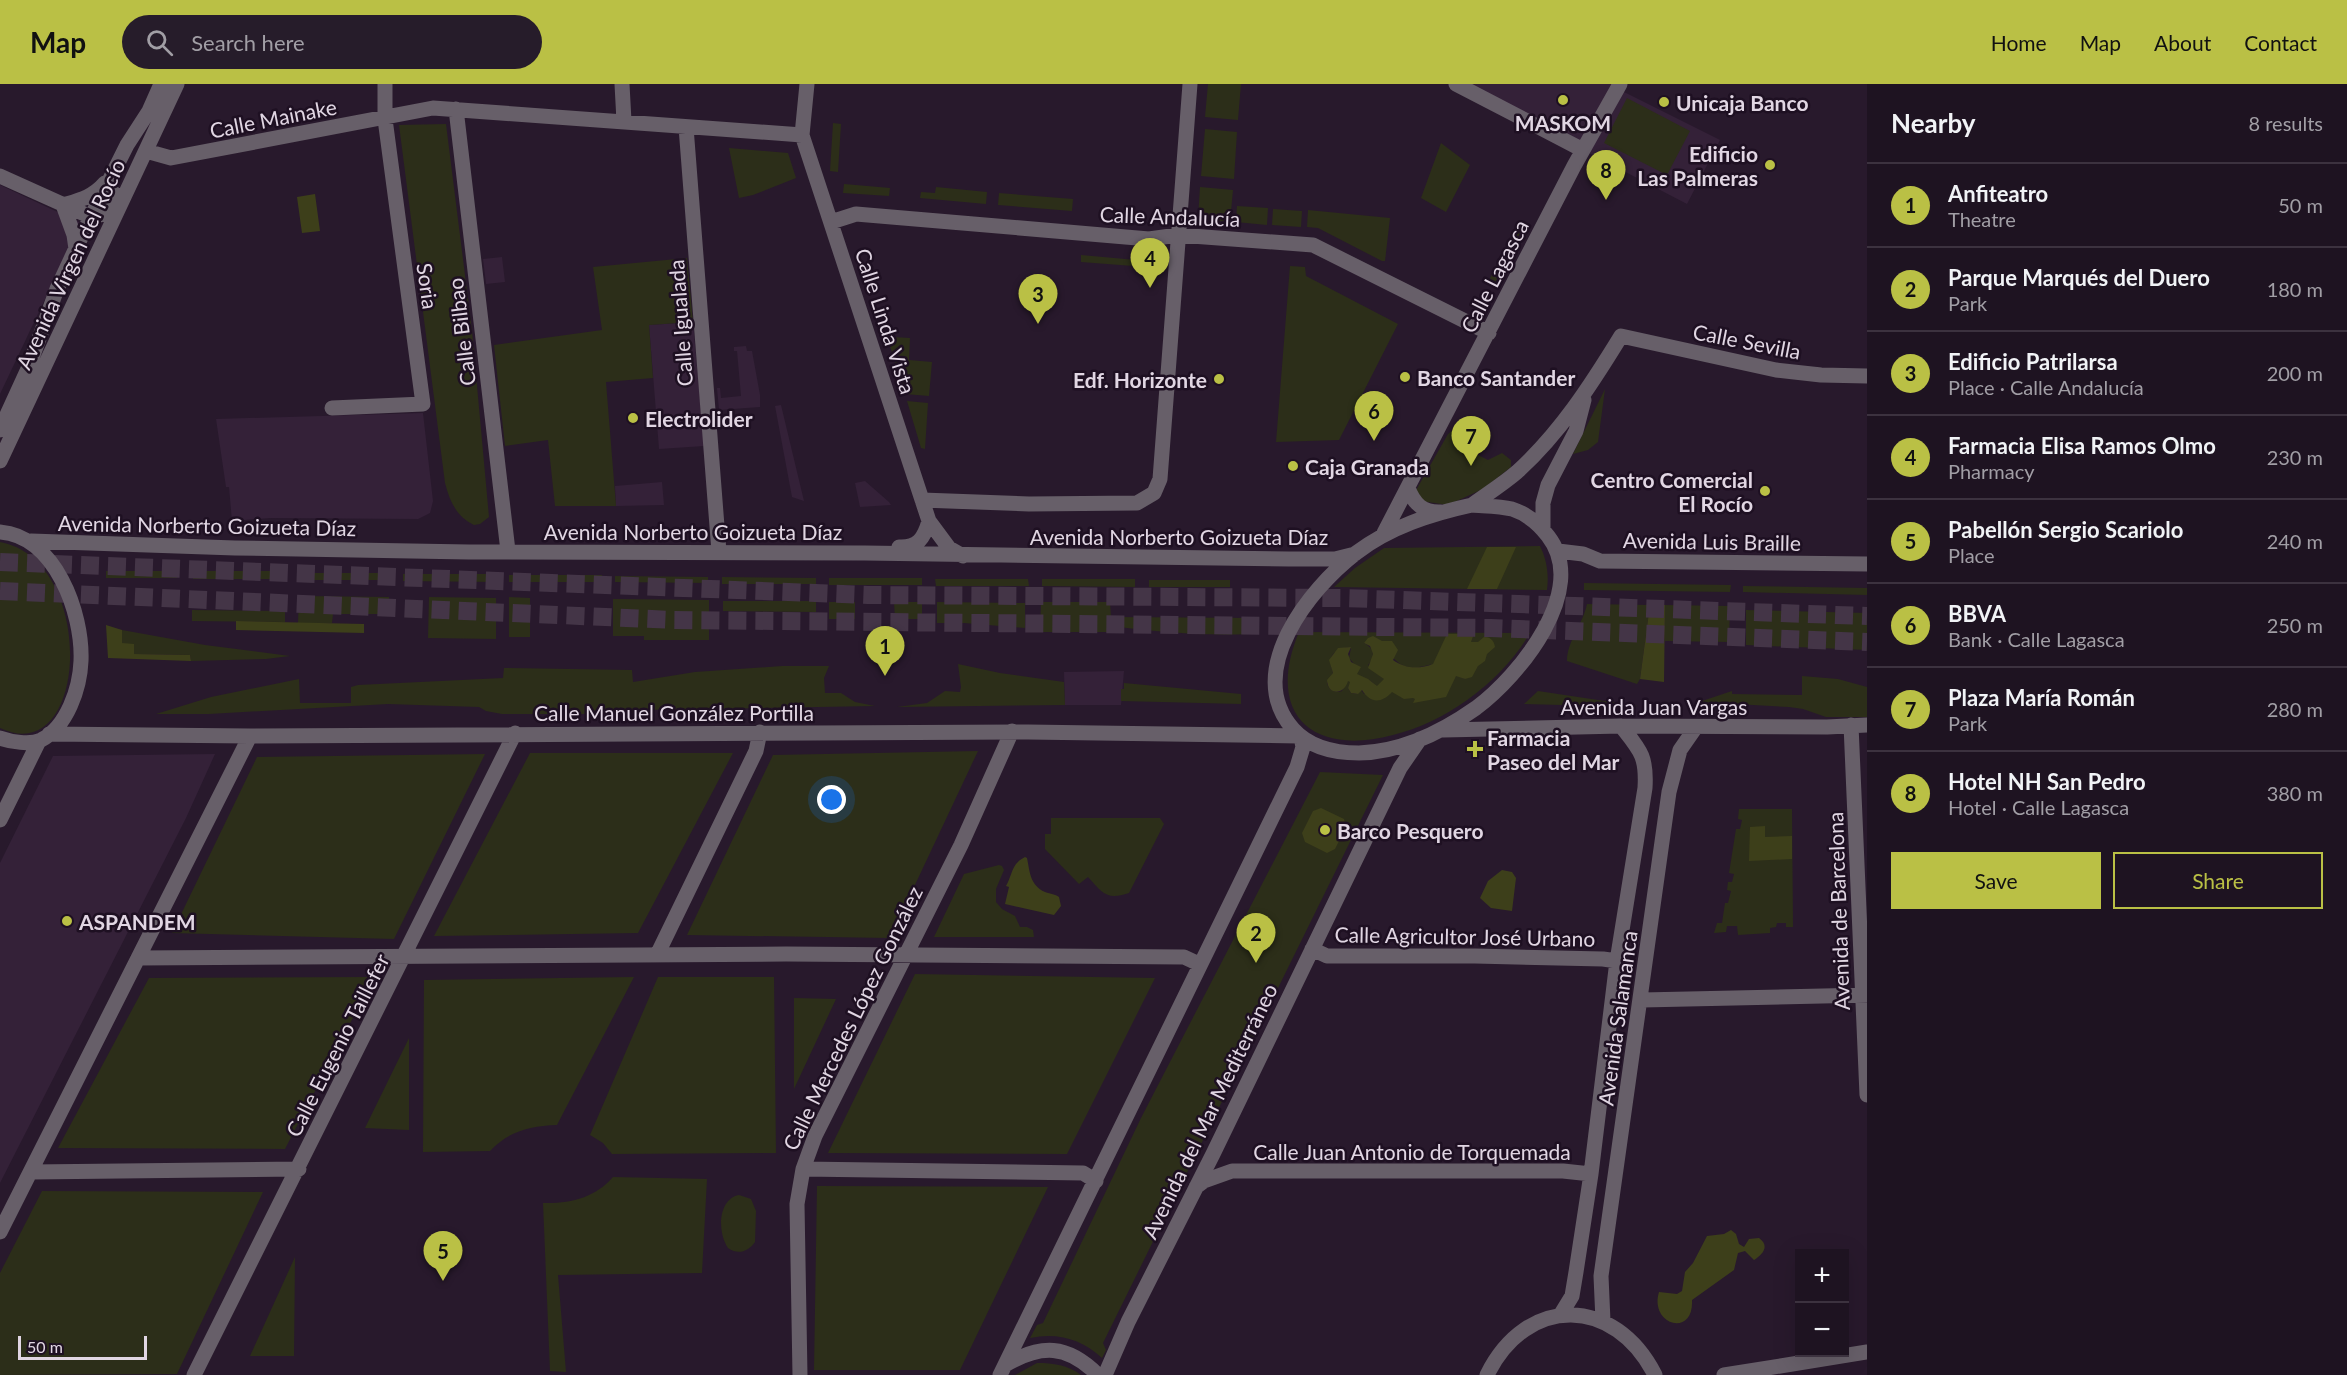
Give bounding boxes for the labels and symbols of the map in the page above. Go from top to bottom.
place label: Unicaja Banco [1676,90,1808,115]
street label: Calle Mainake [207,93,339,143]
marker: MASKOM [1556,93,1570,107]
marker: Unicaja Banco [1657,95,1671,109]
place label: MASKOM [1515,110,1611,135]
place label: Edificio Las Palmeras [1637,141,1758,190]
pin: 8 [1586,150,1626,200]
street label: Avenida Virgen del Rocío [10,155,130,373]
marker: Edificio Las Palmeras [1763,158,1777,172]
street label: Calle Andalucía [1099,201,1241,231]
street label: Calle Lagasca [1455,216,1533,336]
pin: 4 [1130,238,1170,288]
street label: Calle Linda Vista [851,245,921,397]
street label: Calle Igualada [663,259,697,387]
street label: Soria [412,261,444,311]
pin: 3 [1018,274,1058,324]
street label: Calle Bilbao [442,277,480,387]
street label: Calle Sevilla [1691,318,1803,364]
place label: Banco Santander [1417,365,1575,390]
place label: Edf. Horizonte [1073,367,1207,392]
marker: Banco Santander [1398,370,1412,384]
marker: Edf. Horizonte [1212,372,1226,386]
pin: 6 [1354,392,1394,441]
place label: Electrolider [645,406,753,431]
marker: Electrolider [626,411,640,425]
pin: 7 [1452,416,1490,466]
place label: Caja Granada [1305,454,1429,479]
marker: Caja Granada [1286,459,1300,473]
place label: Centro Comercial El Rocío [1591,467,1753,516]
marker: Centro Comercial El Rocío [1758,484,1772,498]
street label: Avenida Norberto Goizueta Díaz [58,510,356,540]
street label: Avenida Norberto Goizueta Díaz [544,519,842,544]
street label: Avenida Norberto Goizueta Díaz [1030,524,1328,549]
street label: Avenida Luis Braille [1623,527,1801,555]
pin: 1 [866,626,904,676]
street label: Avenida Juan Vargas [1561,694,1747,719]
street label: Calle Manuel González Portilla [534,700,814,725]
place label: Farmacia Paseo del Mar [1487,725,1620,774]
marker: Farmacia Paseo del Mar [1468,742,1482,756]
your location [817,785,846,814]
street label: Avenida de Barcelona [1822,811,1854,1011]
place label: Barco Pesquero [1337,818,1483,843]
marker: Barco Pesquero [1318,823,1332,837]
street label: Calle Mercedes López González [777,882,927,1154]
place label: ASPANDEM [78,909,196,934]
marker: ASPANDEM [60,914,74,928]
pin: 2 [1236,914,1276,963]
street label: Calle Agricultor José Urbano [1335,921,1596,951]
street label: Avenida Salamanca [1592,929,1642,1107]
street label: Calle Eugenio Taillefer [280,949,394,1140]
street label: Avenida del Mar Mediterráneo [1136,979,1282,1243]
street label: Calle Juan Antonio de Torquemada [1253,1139,1571,1164]
pin: 5 [424,1232,462,1281]
scale bar [18,1333,147,1360]

